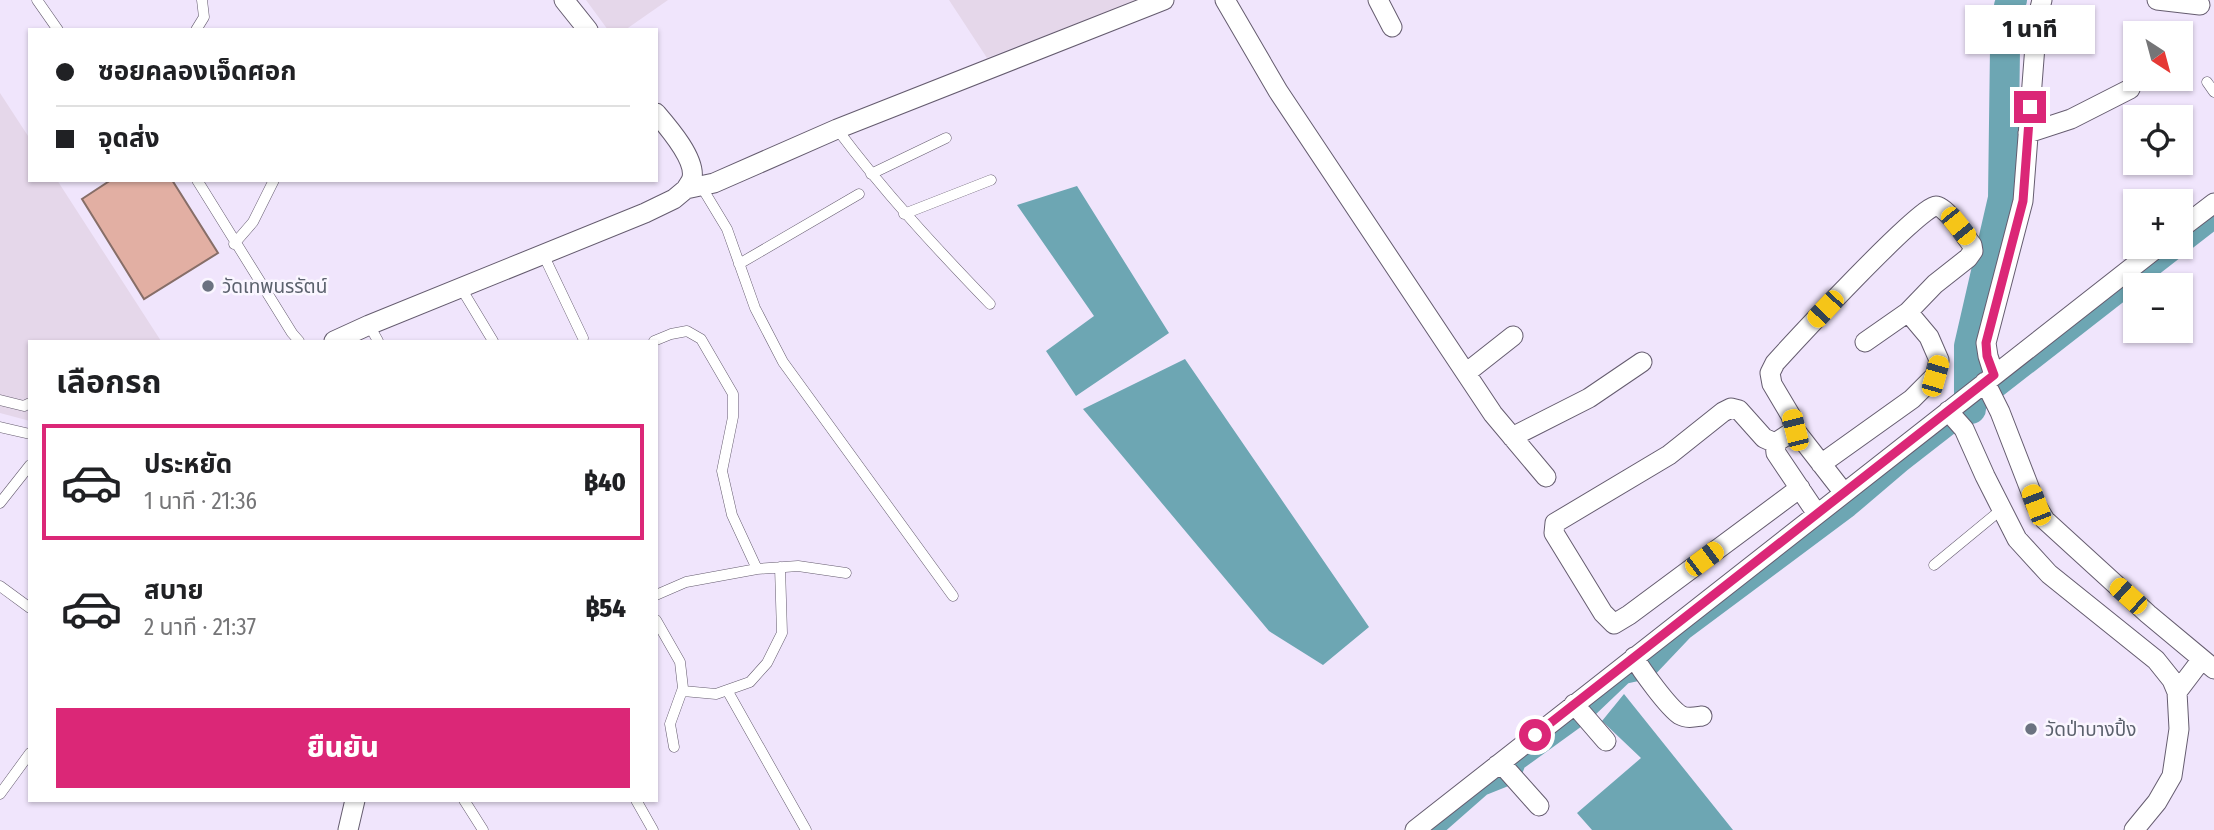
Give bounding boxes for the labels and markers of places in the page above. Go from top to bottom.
place label: วัดเทพนรรัตน์ [222,275,327,298]
marker: วัดเทพนรรัตน์ [200,278,216,294]
place label: วัดป่าบางปิ้ง [2045,717,2136,741]
marker: วัดป่าบางปิ้ง [2023,721,2039,737]

